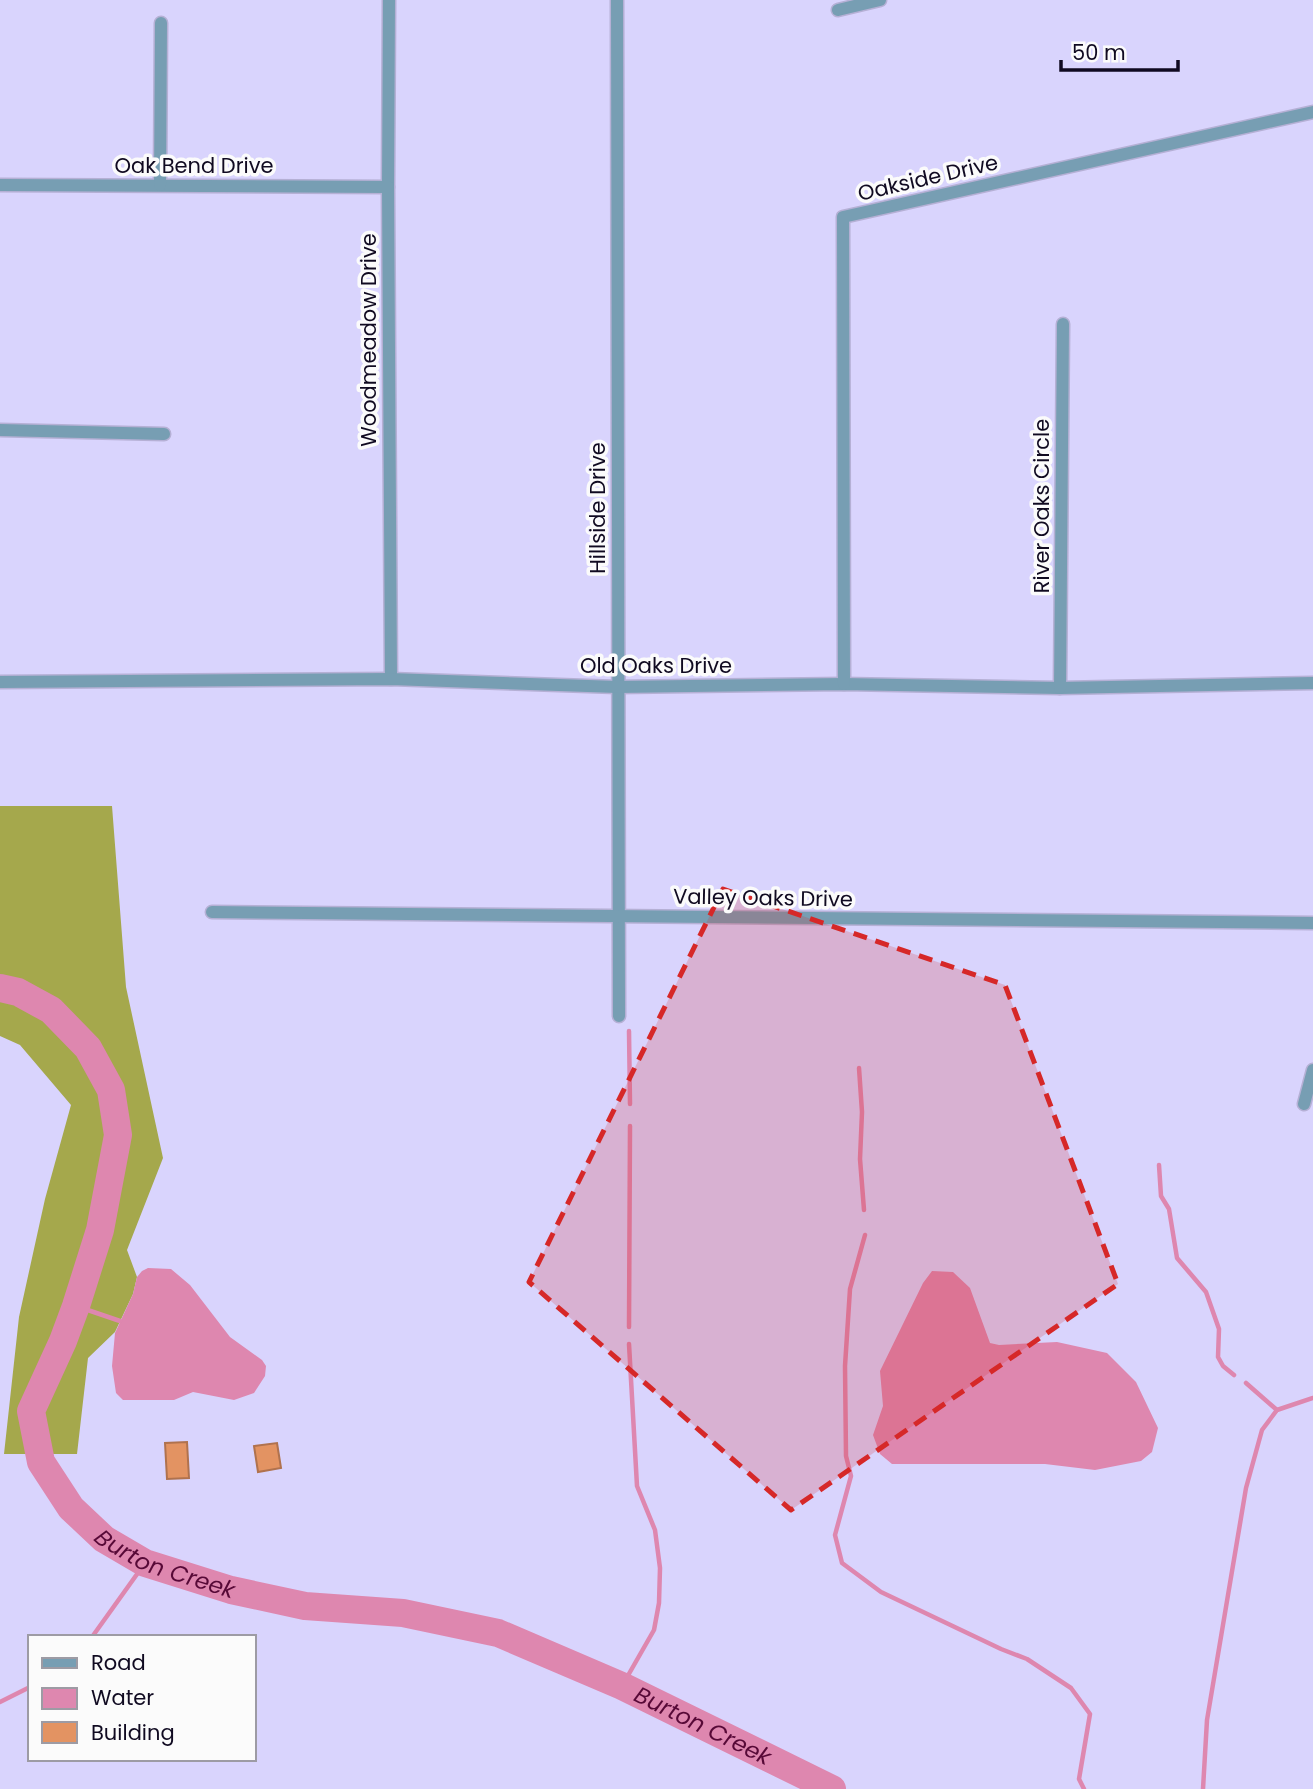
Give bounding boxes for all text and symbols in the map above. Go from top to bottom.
scale bar [1061,28,1178,72]
text: 50 m [1072,38,1126,67]
street label: Oakside Drive [855,147,1001,208]
street label: Oak Bend Drive [115,151,273,180]
street label: Woodmeadow Drive [354,233,383,447]
street label: River Oaks Circle [1027,419,1056,593]
street label: Hillside Drive [583,442,612,574]
street label: Old Oaks Drive [580,651,732,680]
street label: Valley Oaks Drive [673,881,853,914]
water label: Burton Creek [87,1522,240,1607]
legend [28,1635,256,1761]
text: Road [91,1648,146,1677]
water label: Burton Creek [629,1679,778,1773]
text: Water [91,1683,154,1712]
text: Building [91,1718,175,1747]

